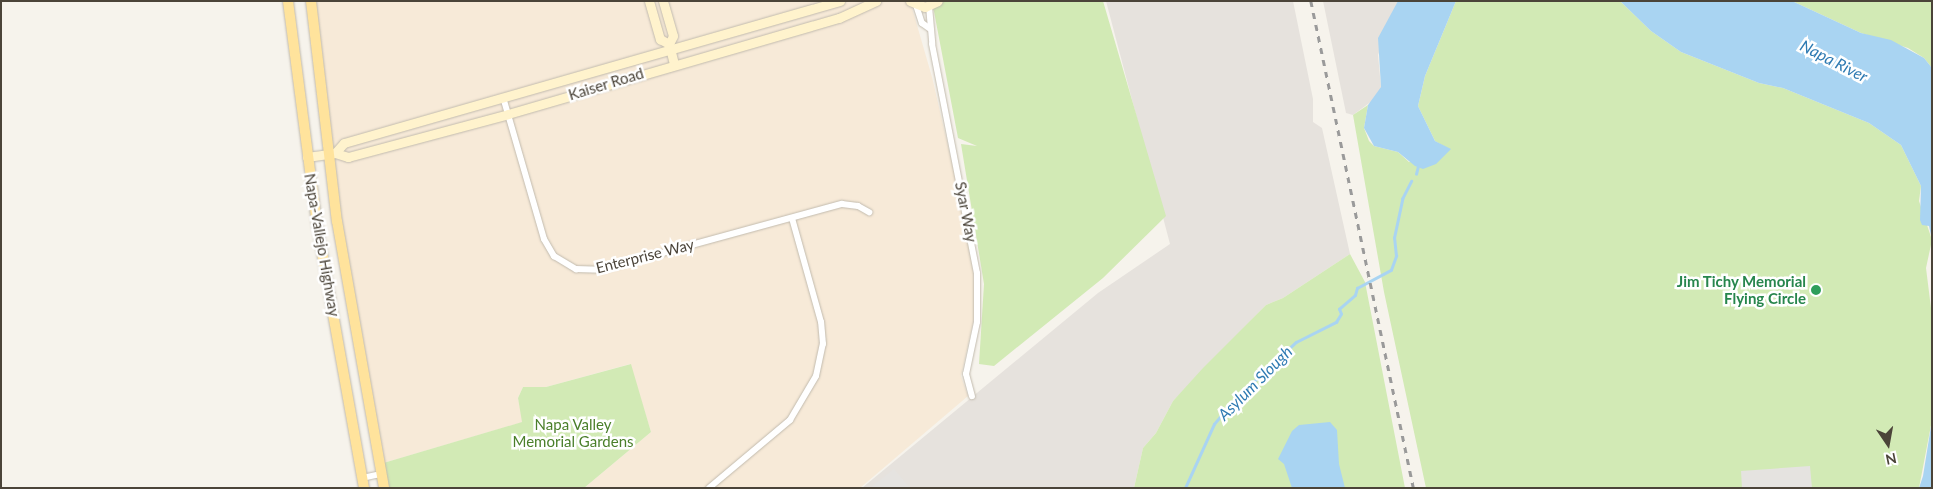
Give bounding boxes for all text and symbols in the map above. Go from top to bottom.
water label: Napa River [1797,36,1871,86]
street label: Kaiser Road [566,64,646,104]
street label: Napa-Vallejo Highway [301,172,343,318]
street label: Syar Way [951,180,981,244]
street label: Enterprise Way [594,235,696,277]
place label: Jim Tichy Memorial Flying Circle [1676,272,1806,307]
marker: Jim Tichy Memorial Flying Circle [1810,284,1822,296]
water label: Asylum Slough [1214,342,1296,424]
park label: Napa Valley Memorial Gardens [512,415,634,450]
north arrow [1863,419,1913,469]
text: N [1884,450,1898,469]

